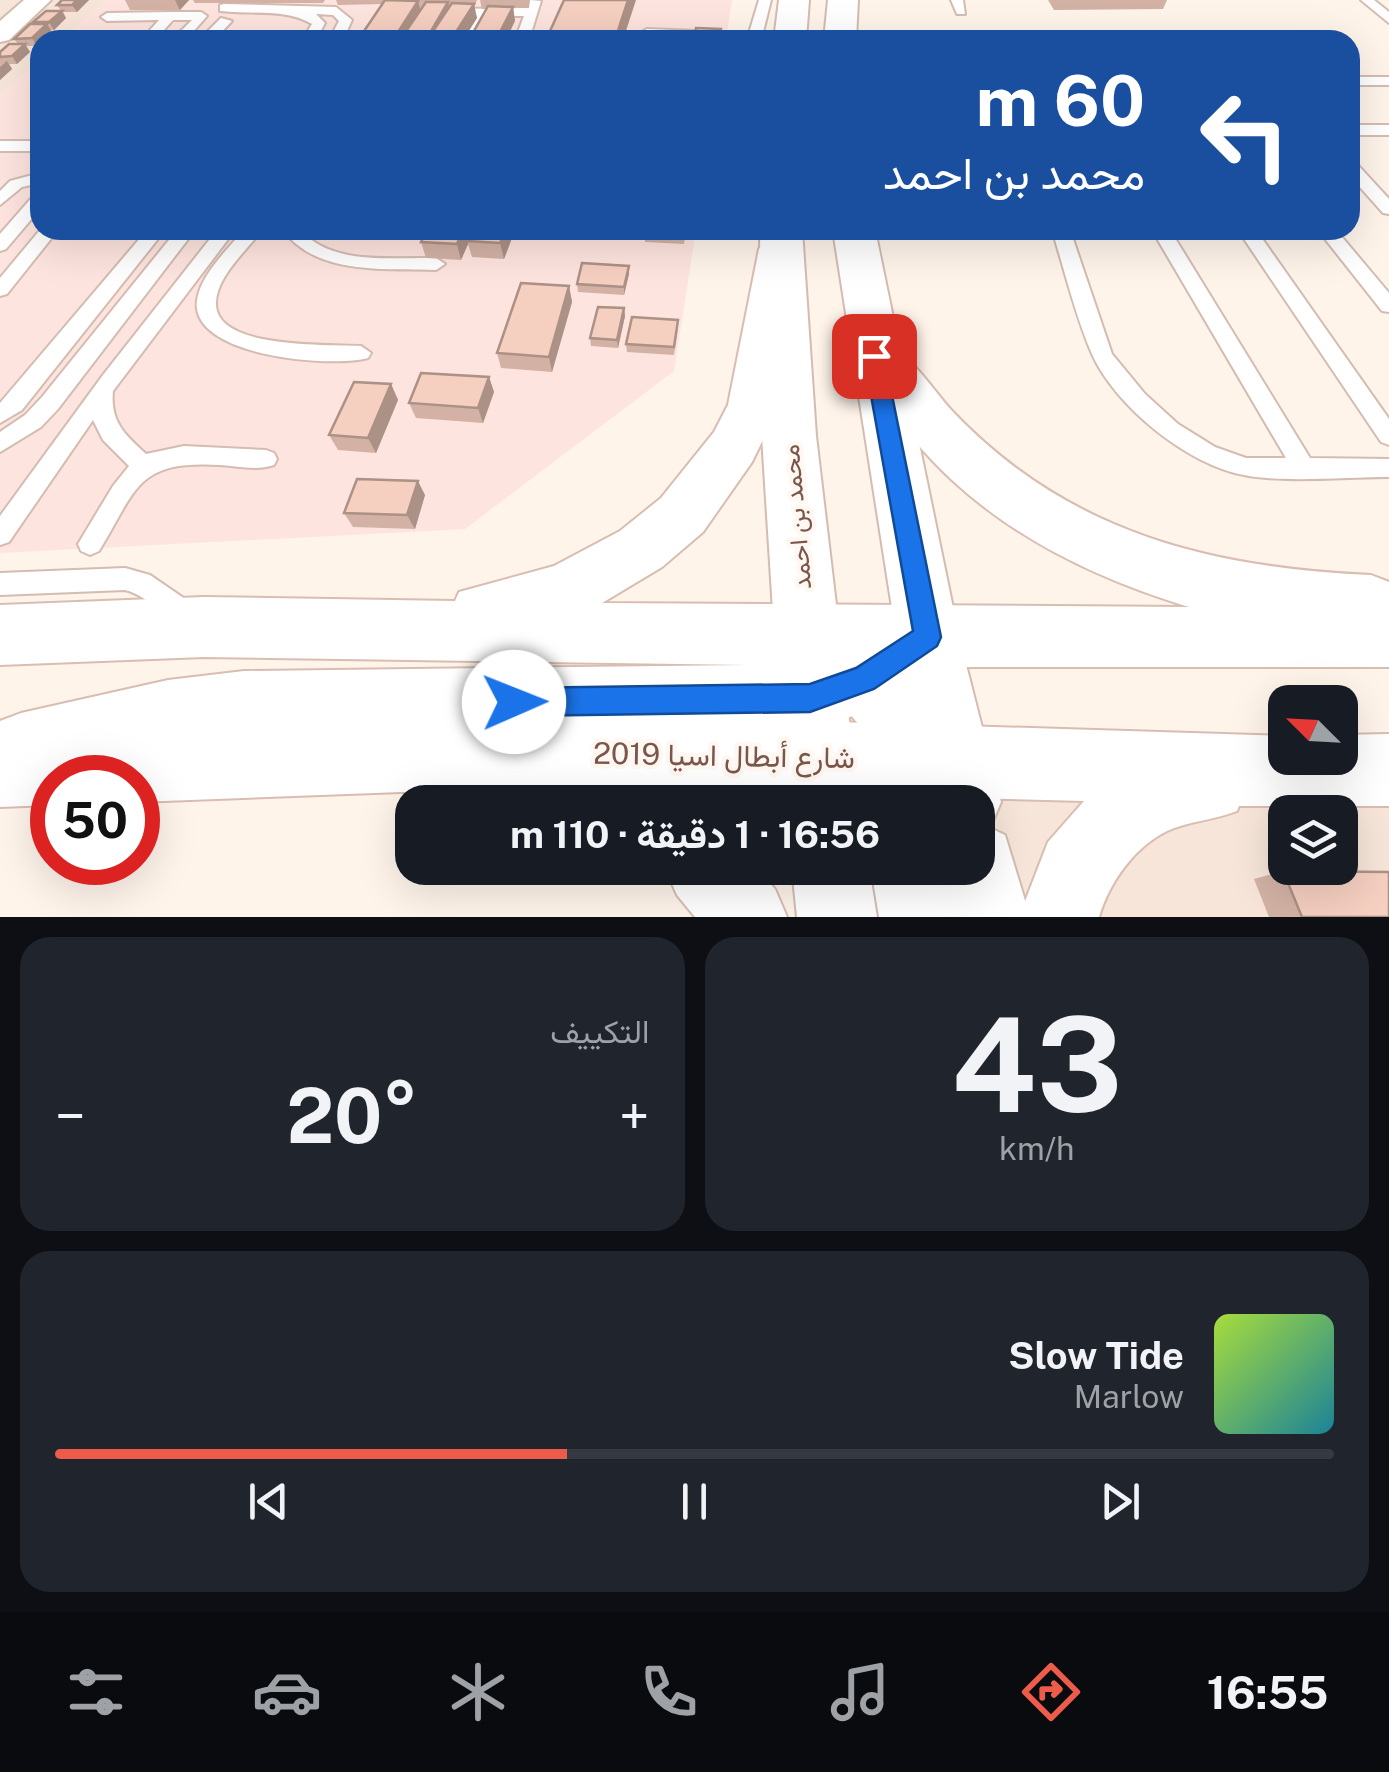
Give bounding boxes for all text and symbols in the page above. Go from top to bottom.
text: 60 m [975,59,1145,142]
icon: left [1180,70,1310,200]
text: محمد بن احمد [883,146,1145,199]
pin [832,314,917,399]
icon: arrive [847,329,902,384]
street label: محمد بن احمد [775,443,818,591]
position arrow [462,650,566,754]
north arrow [1268,685,1358,775]
map controls [1268,685,1358,885]
street label: شارع أبطال اسيا 2019 [593,735,855,778]
speed limit sign: 50 [30,755,160,885]
button: layers [1268,795,1358,885]
text: 16:56 · 1 دقيقة · 110 m [510,812,880,857]
text: 43 [951,989,1123,1141]
text: التكييف [550,1013,650,1050]
text: 20° [286,1072,418,1160]
text: − [55,1084,86,1148]
text: + [619,1084,649,1148]
text: km/h [999,1130,1074,1167]
text: Slow Tide [1008,1333,1184,1378]
text: Marlow [1074,1378,1184,1415]
icon: previous [241,1474,296,1529]
icon: pause [667,1474,722,1529]
icon: next [1093,1474,1148,1529]
icon: filters [61,1657,131,1727]
icon: car [252,1657,322,1727]
icon: climate [443,1657,513,1727]
icon: phone [634,1657,704,1727]
icon: music [825,1657,895,1727]
icon: directions [1016,1657,1086,1727]
text: 16:55 [1207,1666,1329,1719]

